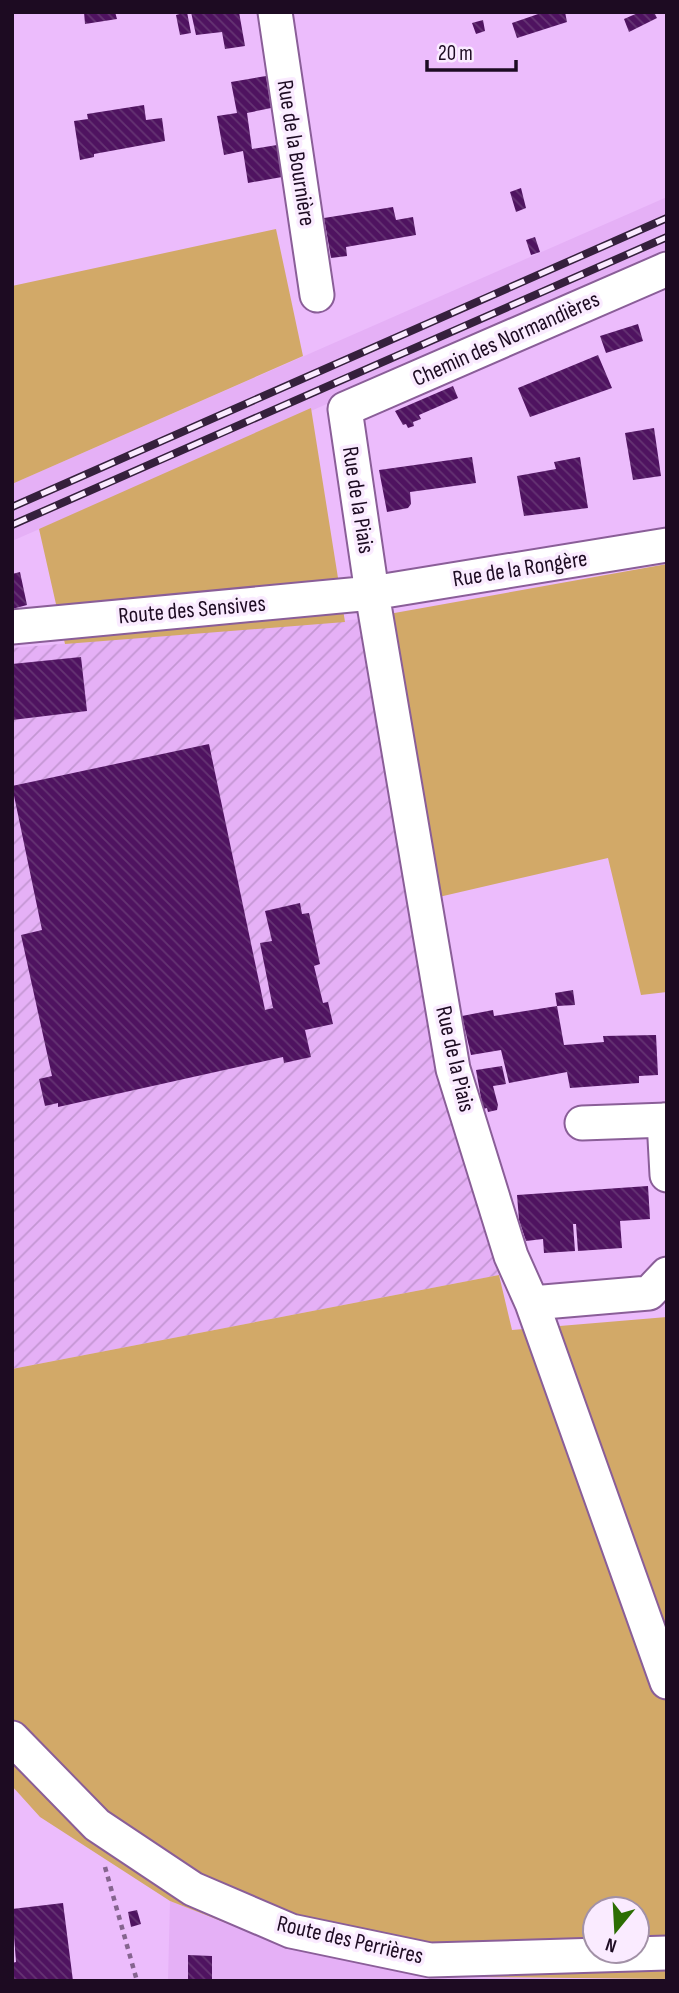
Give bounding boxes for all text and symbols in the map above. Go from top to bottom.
scale bar [427,28,516,72]
text: 20 m [438,41,473,66]
street label: Rue de la Bournière [271,78,321,228]
street label: Chemin des Normandières [408,285,604,393]
street label: Rue de la Piais [336,445,380,555]
street label: Rue de la Rongère [451,545,589,593]
street label: Route des Sensives [117,590,267,630]
street label: Rue de la Piais [429,1003,481,1115]
north arrow [581,1895,651,1965]
street label: Route des Perrières [274,1910,426,1970]
text: N [603,1932,620,1957]

